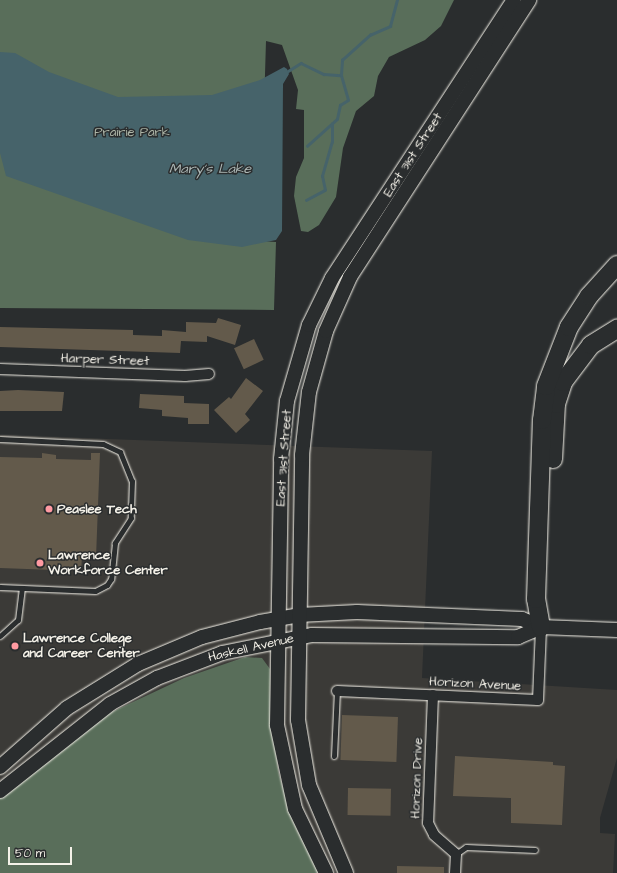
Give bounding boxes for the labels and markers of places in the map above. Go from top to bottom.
place label: Peaslee Tech [57,501,137,517]
marker: Peaslee Tech [44,504,54,514]
place label: Lawrence Workforce Center [48,548,168,579]
marker: Lawrence Workforce Center [35,558,45,568]
place label: Lawrence College and Career Center [23,631,140,662]
marker: Lawrence College and Career Center [10,641,20,651]

